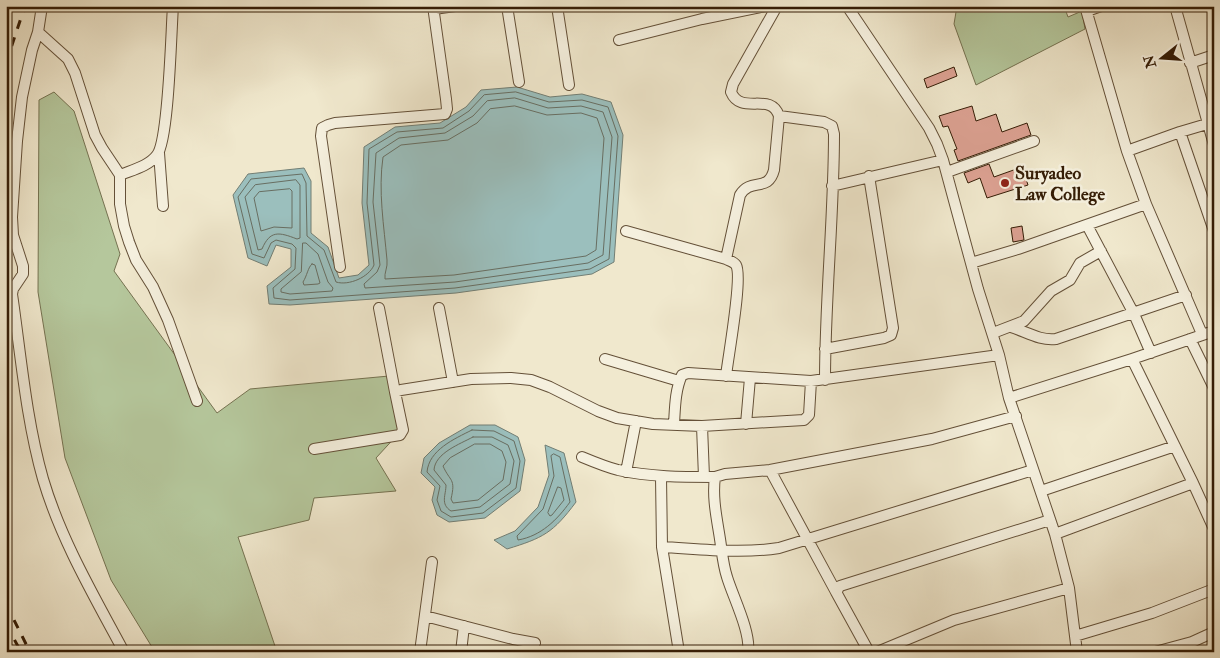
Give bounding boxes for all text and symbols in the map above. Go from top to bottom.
north arrow [1138,32,1188,82]
text: N [1140,53,1160,71]
place label: Suryadeo Law College [1015,162,1105,206]
marker: Suryadeo Law College [999,177,1011,189]

